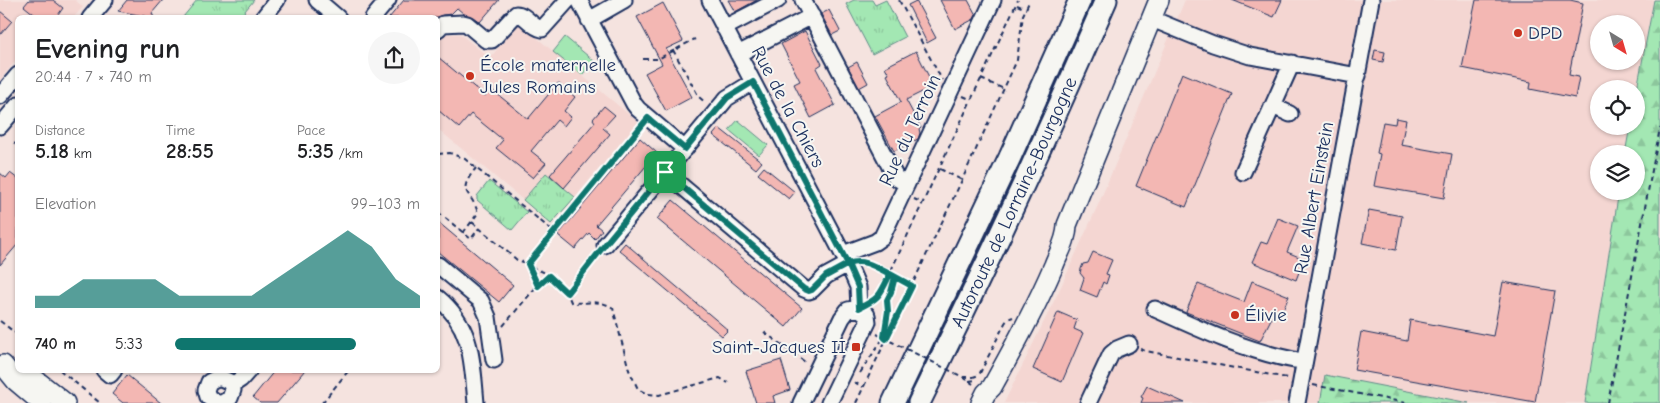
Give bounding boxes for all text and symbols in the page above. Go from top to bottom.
north arrow [1590,15,1645,70]
map controls [1590,15,1645,200]
place label: DPD [1528,22,1563,44]
marker: DPD [1512,27,1524,39]
button: share [368,32,420,84]
text: Evening run [35,33,180,65]
street label: Rue de la Chiers [747,43,829,172]
place label: École maternelle Jules Romains [480,54,616,98]
text: 20:44 · 7 × 740 m [35,68,152,86]
marker: École maternelle Jules Romains [464,70,476,82]
street label: Rue du Terroin [875,71,945,189]
street label: Autoroute de Lorraine-Bourgogne [946,74,1082,331]
button: locate [1590,80,1645,135]
street label: Rue Albert Einstein [1290,120,1338,276]
text: Distance [35,122,85,139]
text: Time [166,122,195,139]
text: Pace [297,122,325,139]
text: 5.18 [35,139,69,163]
text: 28:55 [166,139,214,163]
text: 5:35 [297,139,334,163]
text: km [69,145,92,162]
text: /km [334,145,363,162]
button: layers [1590,145,1645,200]
pin [644,151,686,193]
icon: arrive [651,158,679,186]
text: Elevation [35,195,96,213]
text: 99–103 m [351,195,420,213]
place label: Élivie [1245,304,1287,326]
marker: Élivie [1229,309,1241,321]
text: 740 m [35,335,76,353]
text: 5:33 [115,335,143,353]
place label: Saint-Jacques II [712,336,846,358]
marker: Saint-Jacques II [850,341,862,353]

